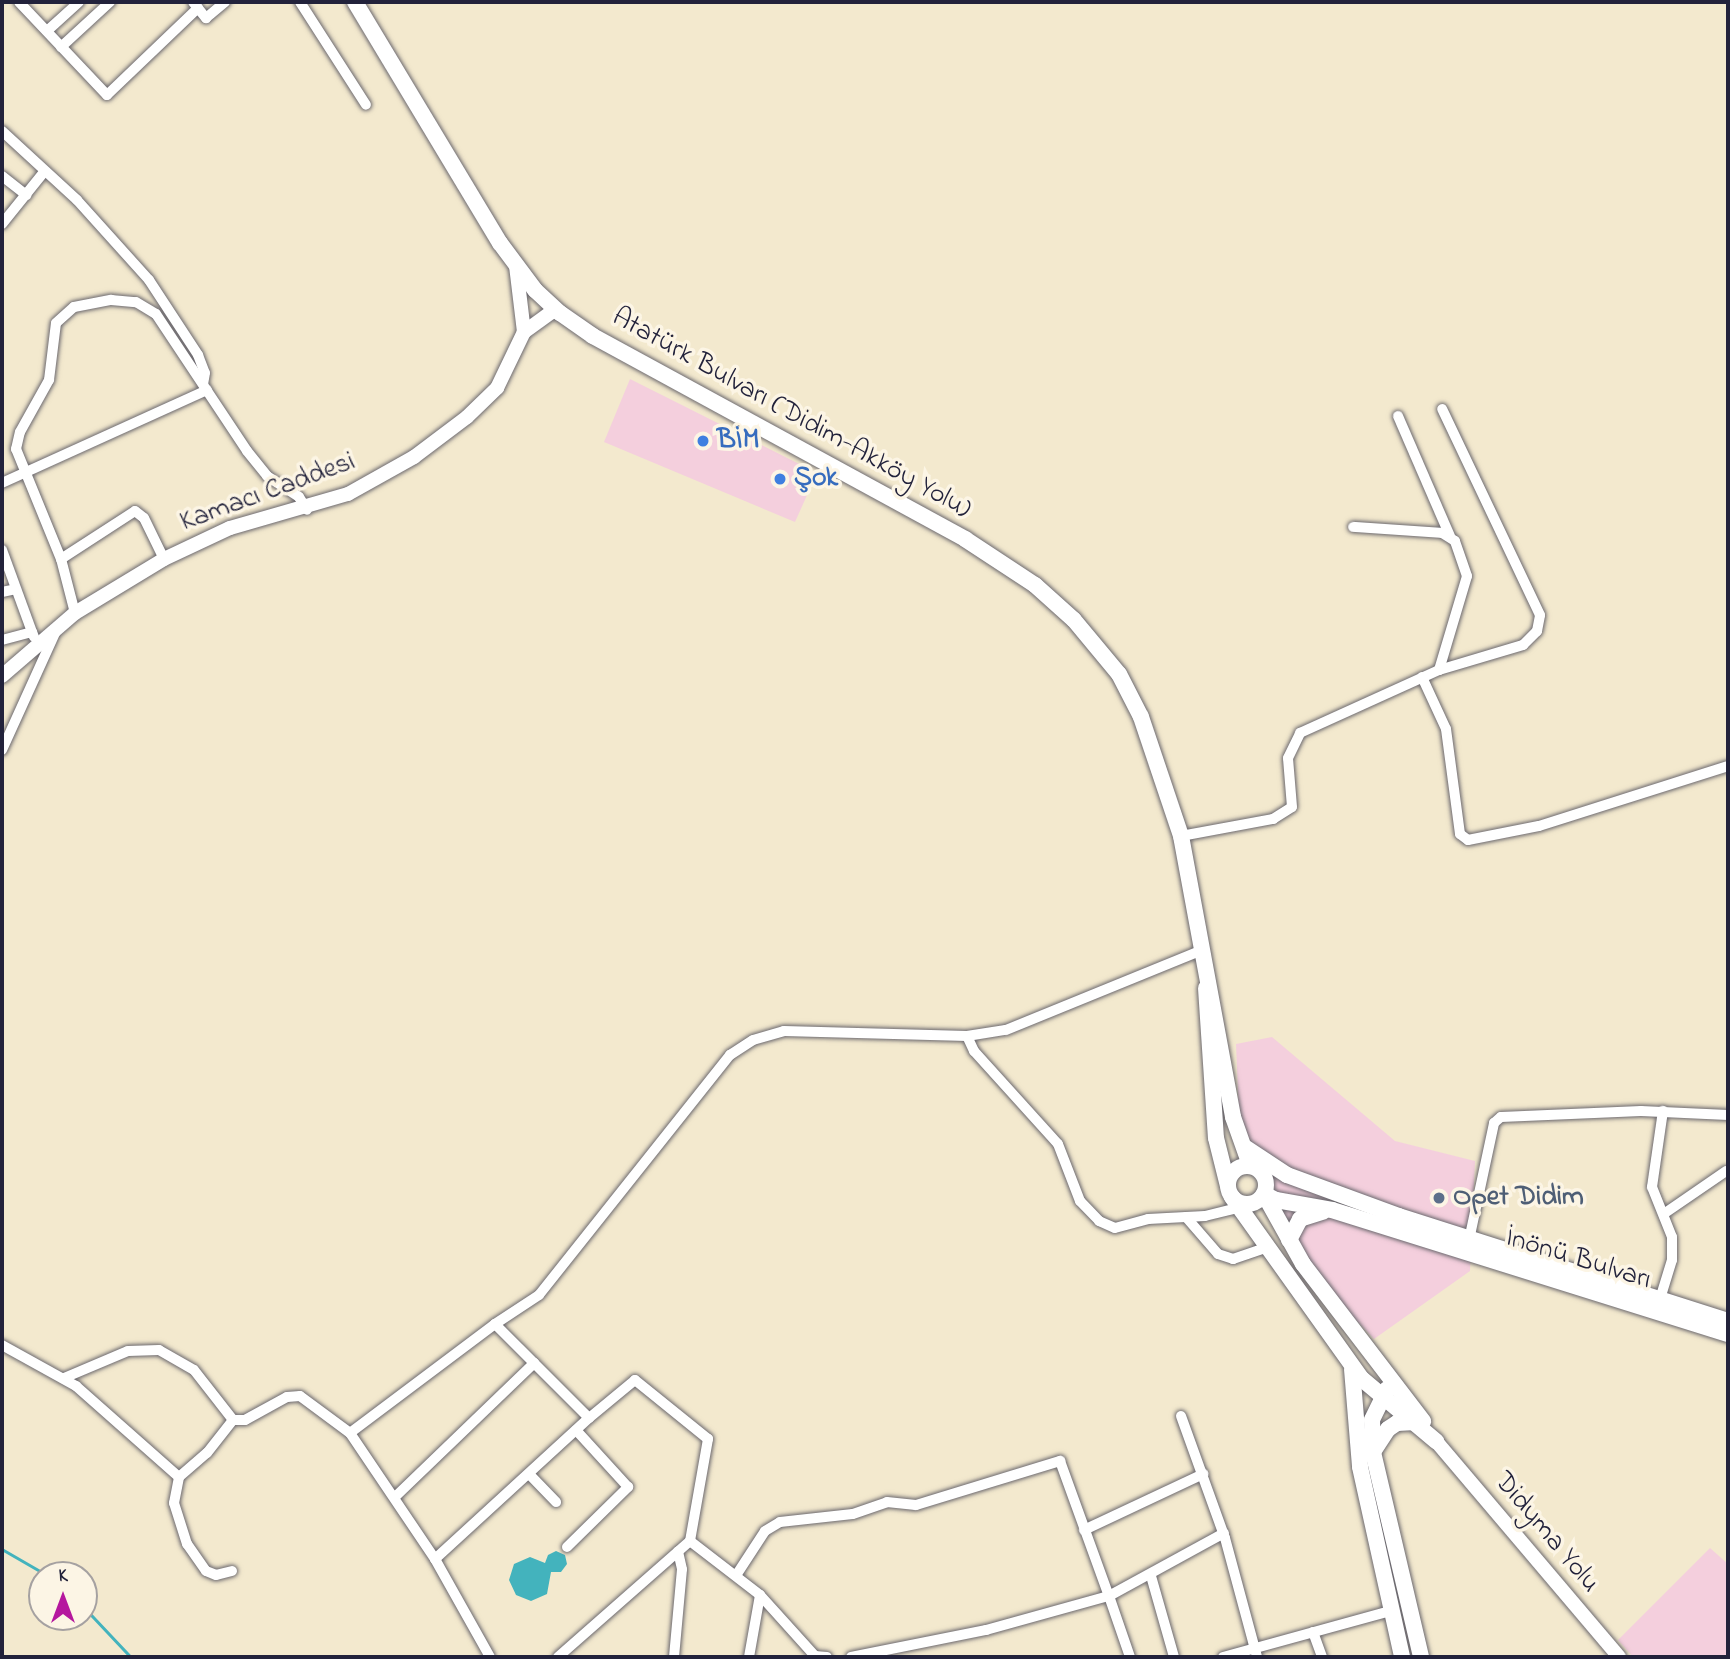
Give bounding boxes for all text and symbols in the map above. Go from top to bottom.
street label: Atatürk Bulvarı (Didim-Akköy Yolu) [606,301,976,527]
place label: BİM [717,424,759,458]
marker: BİM [695,433,711,449]
street label: Kamacı Caddesi [176,446,360,540]
place label: Şok [794,462,838,496]
marker: Şok [772,471,788,487]
place label: Opet Didim [1453,1181,1584,1215]
marker: Opet Didim [1431,1190,1447,1206]
street label: İnönü Bulvarı [1501,1222,1655,1298]
street label: Didyma Yolu [1486,1466,1606,1600]
north arrow [28,1561,98,1631]
text: K [58,1563,68,1590]

